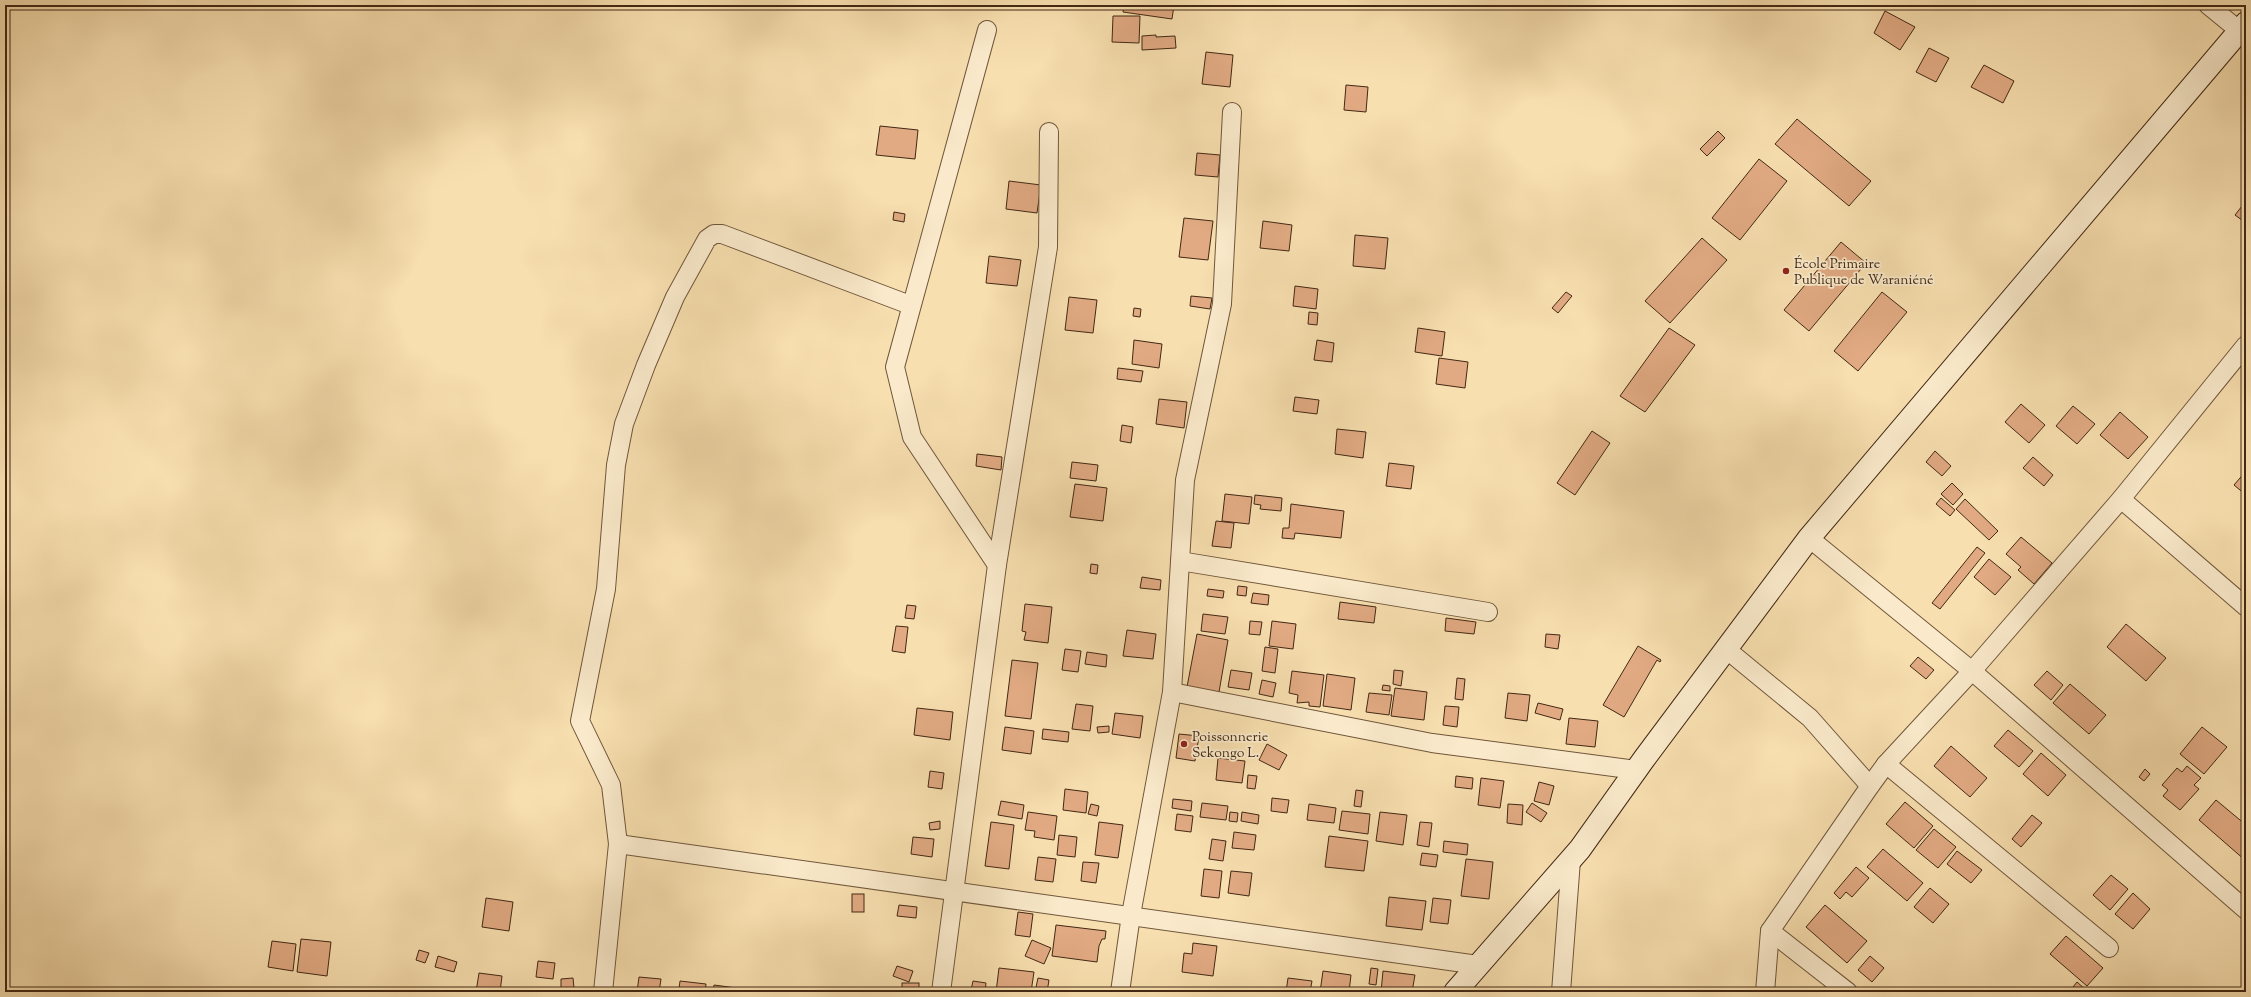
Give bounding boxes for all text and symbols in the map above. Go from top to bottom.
place label: École Primaire Publique de Waraniéné [1794,255,1934,291]
marker: École Primaire Publique de Waraniéné [1781,266,1791,276]
place label: Poissonnerie Sekongo L. [1192,728,1268,764]
marker: Poissonnerie Sekongo L. [1179,739,1189,749]

